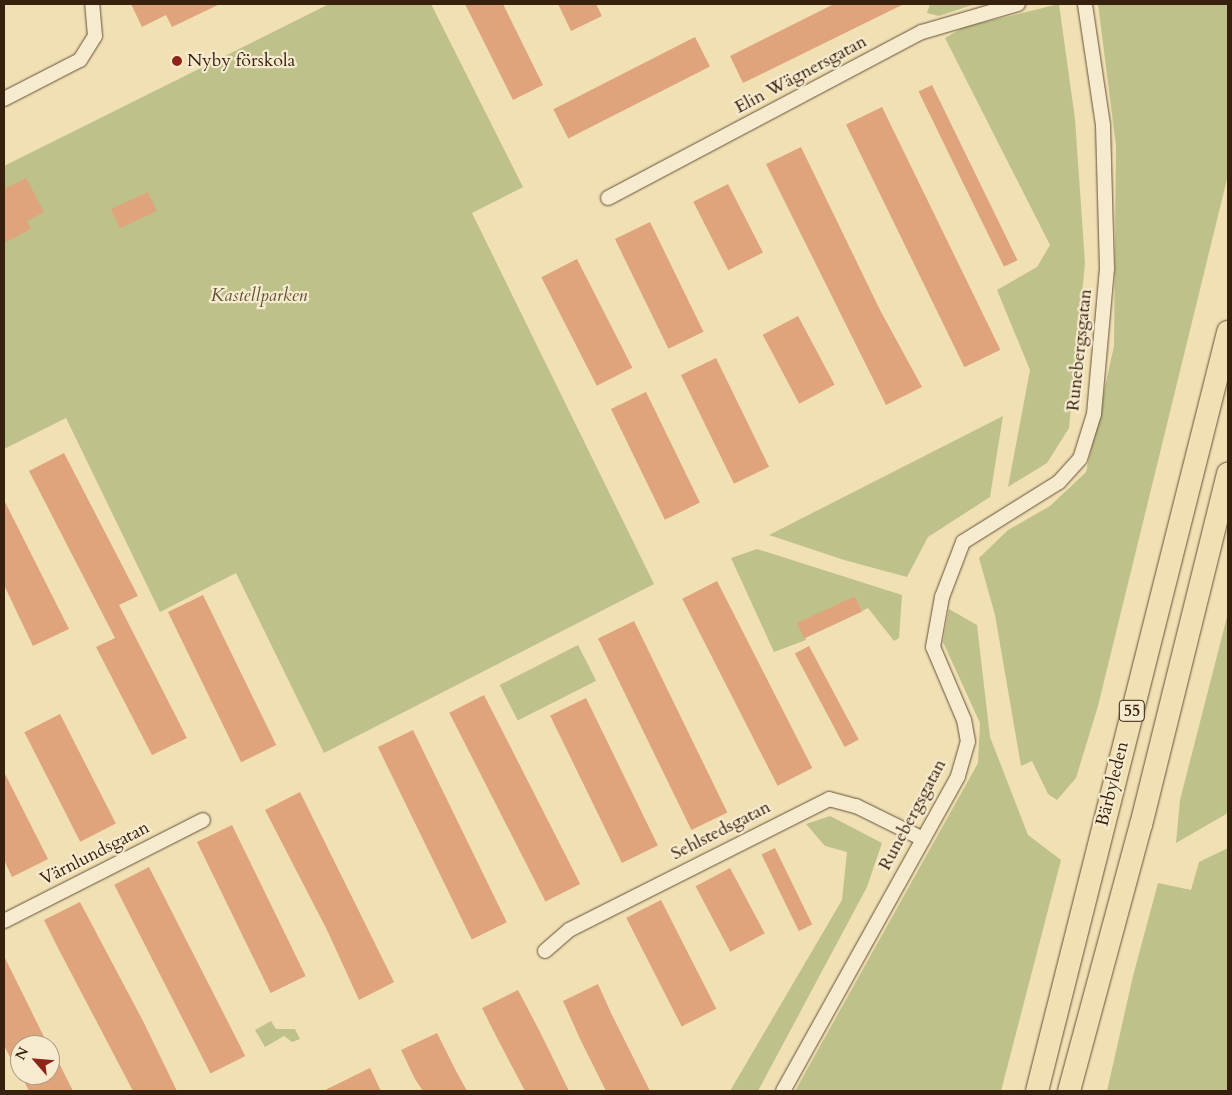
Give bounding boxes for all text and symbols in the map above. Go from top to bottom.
street label: Elin Wägnersgatan [731,31,871,119]
place label: Nyby förskola [187,50,295,72]
marker: Nyby förskola [171,55,183,67]
park label: Kastellparken [211,285,307,307]
street label: Runebergsgatan [1063,288,1097,412]
road number: 55 [1118,698,1146,724]
street label: Bärbyleden [1092,739,1134,829]
street label: Runebergsgatan [875,756,951,874]
street label: Sehlstedsgatan [668,797,774,865]
street label: Värnlundsgatan [37,817,153,891]
north arrow [10,1035,60,1085]
text: N [11,1044,33,1063]

